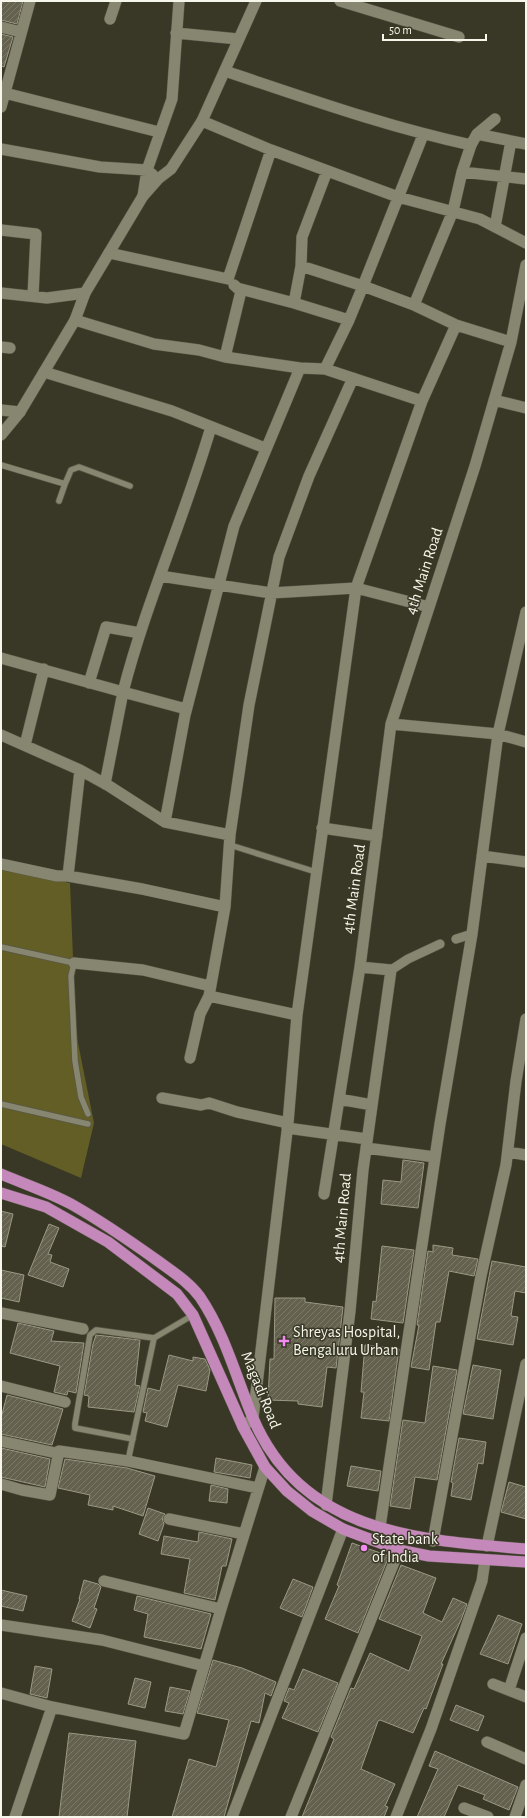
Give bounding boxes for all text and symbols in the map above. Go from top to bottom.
scale bar [383,16,486,42]
text: 50 m [389,24,412,36]
street label: 4th Main Road [402,526,446,616]
street label: 4th Main Road [340,843,368,935]
street label: 4th Main Road [330,1172,354,1264]
place label: Shreyas Hospital, Bengaluru Urban [293,1324,400,1358]
marker: Shreyas Hospital, Bengaluru Urban [278,1335,290,1347]
street label: Magadi Road [238,1349,284,1431]
place label: State bank of India [372,1531,439,1565]
marker: State bank of India [359,1543,369,1553]

